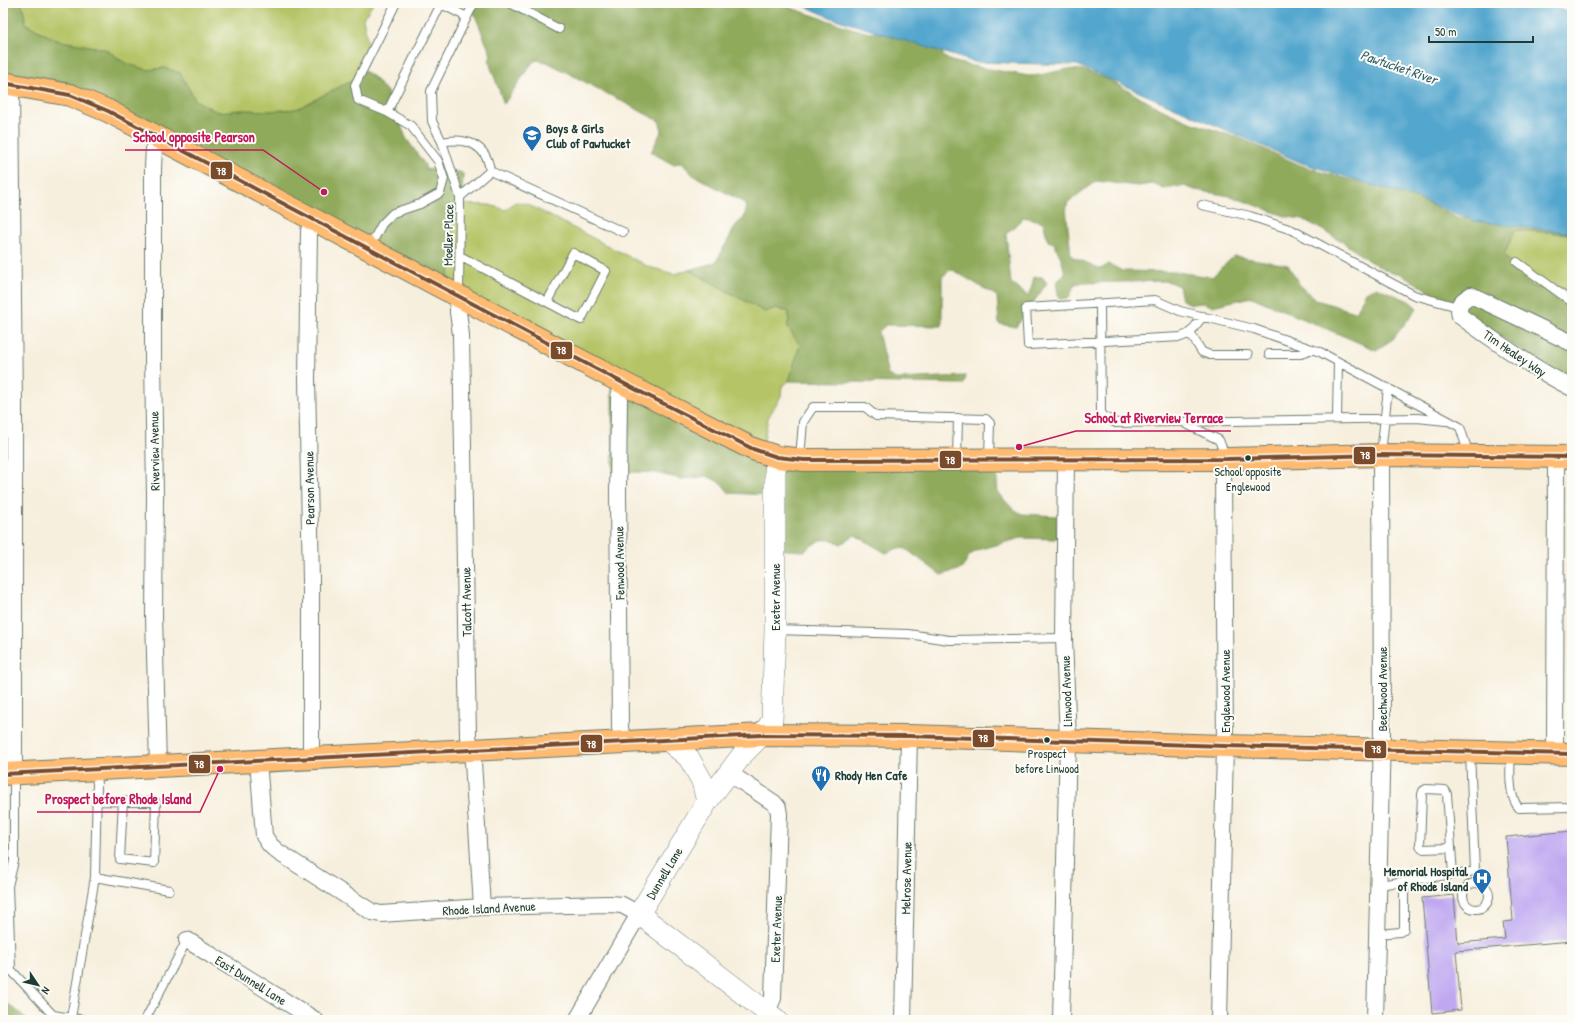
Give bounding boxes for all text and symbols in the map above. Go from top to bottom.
scale bar [1429,18,1533,44]
text: 50 m [1435,23,1456,40]
water label: Pawtucket River [1358,45,1442,89]
place label: Boys & Girls Club of Pawtucket [546,119,631,152]
callout: School opposite Pearson [125,124,263,150]
school or university icon: Boys & Girls Club of Pawtucket [521,124,543,152]
text: School opposite Pearson [133,127,255,148]
line badge: 78 [210,161,233,180]
text: 78 [215,164,226,178]
street label: Moeller Place [438,204,458,266]
street label: Tim Healey Way [1480,325,1551,381]
line badge: 78 [550,341,573,360]
text: 78 [555,343,566,357]
callout: School at Riverview Terrace [1076,405,1231,431]
text: School at Riverview Terrace [1085,408,1224,427]
street label: Riverview Avenue [144,411,164,491]
line badge: 78 [1353,446,1376,465]
text: 78 [1359,448,1370,462]
line badge: 78 [939,450,962,469]
street label: Pearson Avenue [299,451,319,525]
text: 78 [944,453,955,467]
marker: School opposite Englewood [1243,453,1253,463]
place label: School opposite Englewood [1215,463,1282,495]
street label: Fenwood Avenue [609,526,629,601]
street label: Exeter Avenue [766,563,784,631]
street label: Talcott Avenue [456,567,476,637]
street label: Beechwood Avenue [1373,647,1391,731]
street label: Englewood Avenue [1216,649,1234,733]
street label: Linwood Avenue [1056,655,1076,727]
line badge: 78 [972,729,995,748]
text: 78 [977,731,988,745]
line badge: 78 [580,734,603,753]
marker: Prospect before Linwood [1042,735,1052,745]
text: 78 [585,737,596,751]
line badge: 78 [1364,740,1387,759]
text: 78 [1370,742,1381,756]
place label: Prospect before Linwood [1015,745,1079,777]
line badge: 78 [188,754,211,774]
text: 78 [193,757,204,771]
restaurant icon: Rhody Hen Cafe [810,764,832,792]
place label: Rhody Hen Cafe [835,766,908,785]
callout: Prospect before Rhode Island [37,786,200,812]
text: Prospect before Rhode Island [45,789,192,810]
street label: Melrose Avenue [896,841,916,915]
street label: Dunnell Lane [641,844,687,902]
place label: Memorial Hospital of Rhode Island [1384,862,1469,895]
hospital icon: Memorial Hospital of Rhode Island [1471,867,1493,895]
street label: Exeter Avenue [766,895,786,963]
street label: Rhode Island Avenue [442,897,536,919]
street label: East Dunnell Lane [212,951,290,1009]
north arrow [18,965,58,1005]
text: N [39,984,54,997]

